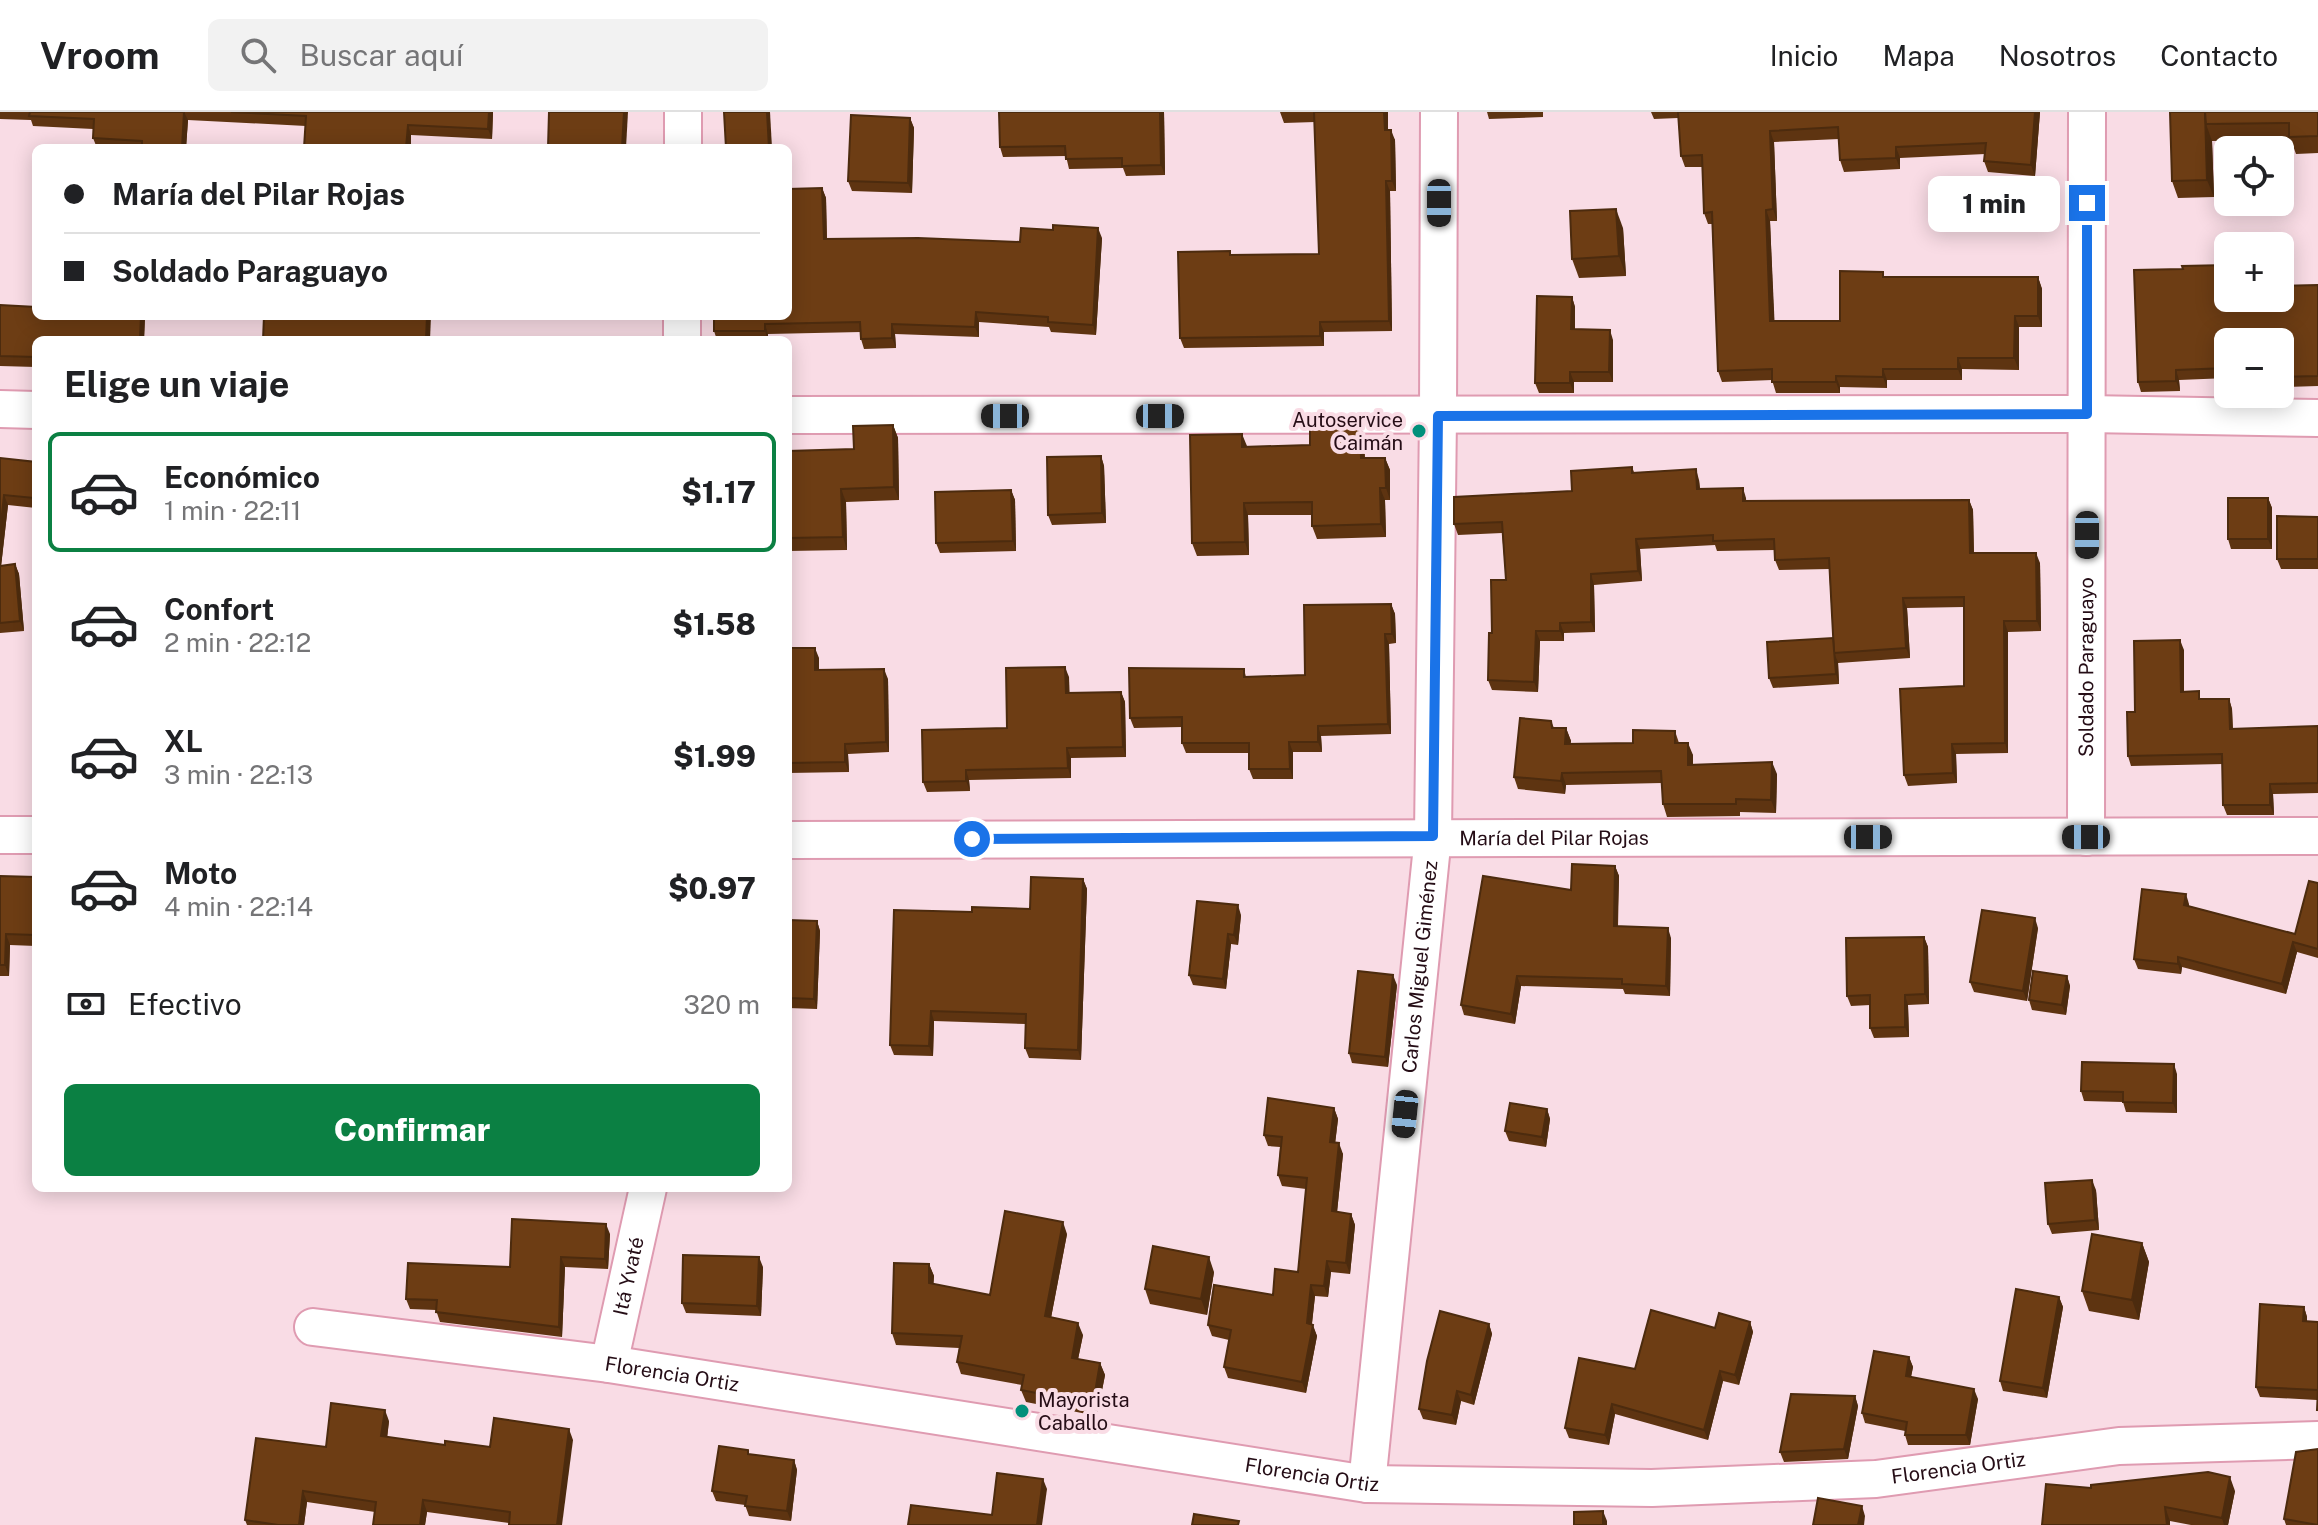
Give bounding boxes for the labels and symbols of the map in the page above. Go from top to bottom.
callout: 1 min [1927,175,2059,231]
car [1427,179,1451,227]
route end [2069,185,2105,221]
car [981,404,1029,428]
car [1136,404,1184,428]
place label: Autoservice Caimán [1292,408,1403,455]
marker: Autoservice Caimán [1410,422,1428,440]
car [2075,511,2099,559]
street label: Soldado Paraguayo [2074,577,2098,757]
route start [954,821,990,857]
car [1844,825,1892,849]
car [2062,825,2110,849]
street label: María del Pilar Rojas [1459,826,1649,850]
street label: Carlos Miguel Giménez [1397,859,1442,1074]
car [1391,1089,1419,1139]
street label: Itá Yvaté [608,1235,649,1318]
street label: Florencia Ortiz [603,1352,741,1396]
place label: Mayorista Caballo [1038,1388,1130,1435]
marker: Mayorista Caballo [1013,1402,1031,1420]
street label: Florencia Ortiz [1890,1447,2027,1489]
street label: Florencia Ortiz [1243,1453,1379,1496]

